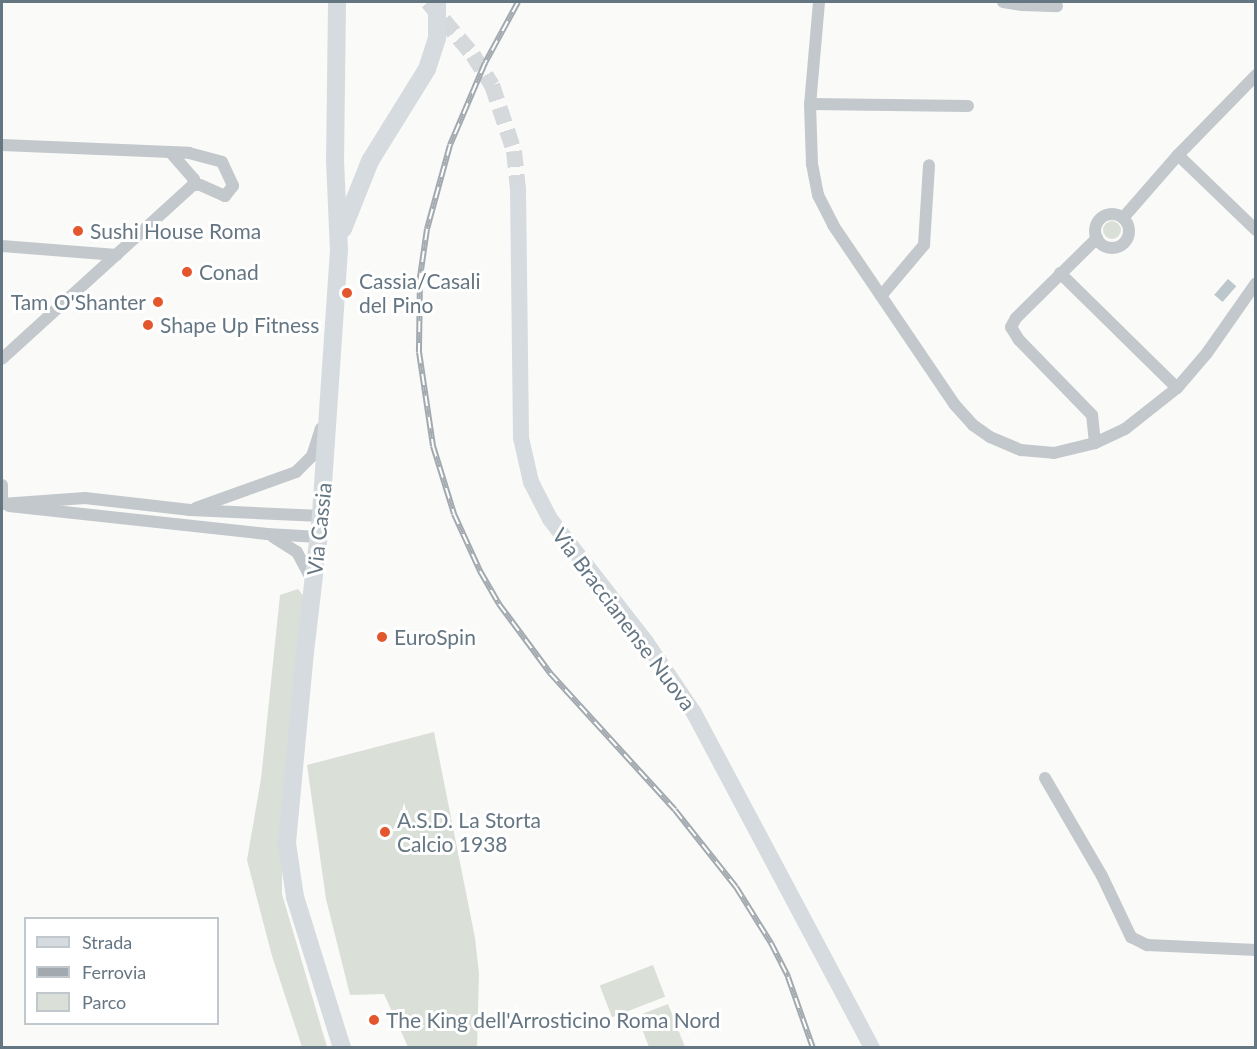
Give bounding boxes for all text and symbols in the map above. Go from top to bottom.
place label: Sushi House Roma [90,218,261,244]
marker: Sushi House Roma [71,224,85,238]
place label: Conad [199,259,259,285]
marker: Conad [180,265,194,279]
place label: Cassia/Casali del Pino [359,268,480,318]
marker: Cassia/Casali del Pino [340,286,354,300]
place label: Tam O'Shanter [11,289,146,315]
marker: Tam O'Shanter [151,295,165,309]
place label: Shape Up Fitness [160,312,319,338]
marker: Shape Up Fitness [141,318,155,332]
street label: Via Cassia [302,481,336,577]
street label: Via Braccianense Nuova [547,523,701,715]
place label: EuroSpin [394,624,476,650]
marker: EuroSpin [375,630,389,644]
place label: A.S.D. La Storta Calcio 1938 [397,807,541,857]
marker: A.S.D. La Storta Calcio 1938 [378,825,392,839]
legend [24,917,219,1025]
text: Strada [82,931,132,953]
text: Ferrovia [82,961,146,983]
text: Parco [82,991,126,1013]
place label: The King dell'Arrosticino Roma Nord [386,1007,720,1033]
marker: The King dell'Arrosticino Roma Nord [367,1013,381,1027]

